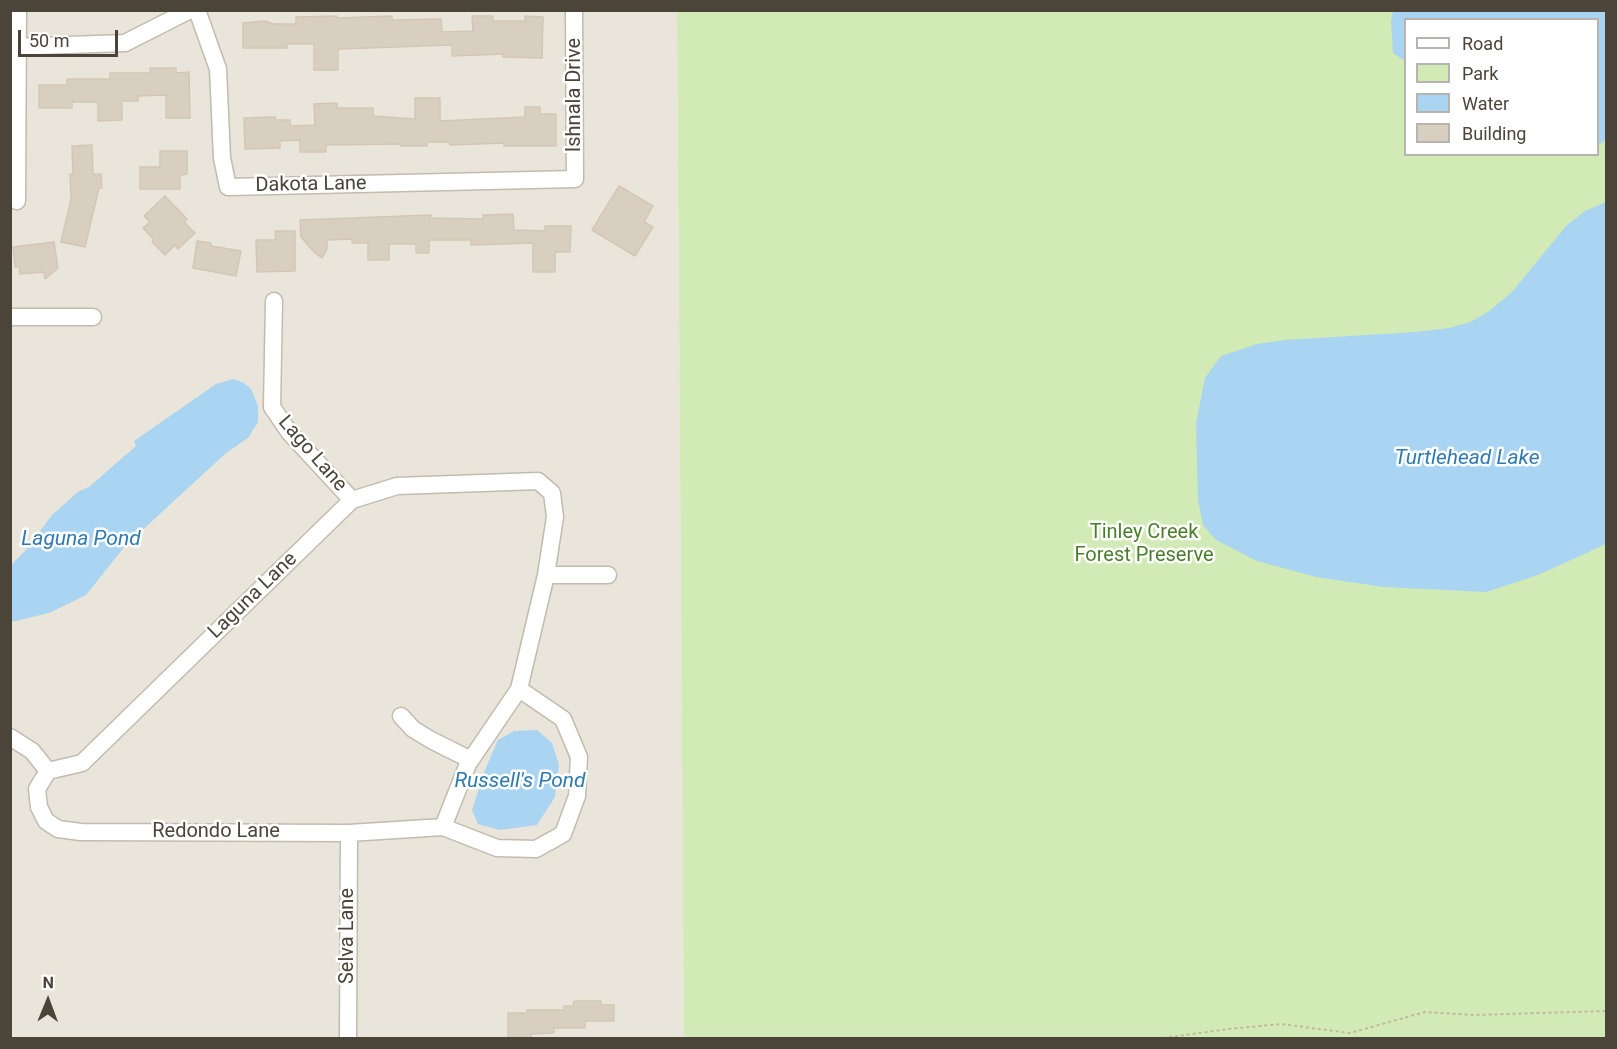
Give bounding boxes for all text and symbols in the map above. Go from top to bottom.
scale bar [21,18,122,56]
legend [1404,18,1599,156]
text: 50 m [29,30,69,51]
text: Road [1462,33,1503,54]
street label: Ishnala Drive [563,38,587,152]
text: Park [1462,63,1498,84]
text: Water [1462,93,1509,114]
text: Building [1462,123,1526,144]
street label: Dakota Lane [255,172,367,198]
street label: Lago Lane [273,411,351,497]
water label: Turtlehead Lake [1395,446,1539,472]
park label: Tinley Creek Forest Preserve [1074,521,1214,568]
water label: Laguna Pond [21,527,141,553]
street label: Laguna Lane [204,548,302,644]
water label: Russell's Pond [455,769,585,795]
street label: Redondo Lane [152,820,280,844]
street label: Selva Lane [336,888,360,984]
north arrow [18,971,78,1031]
text: N [43,973,54,992]

